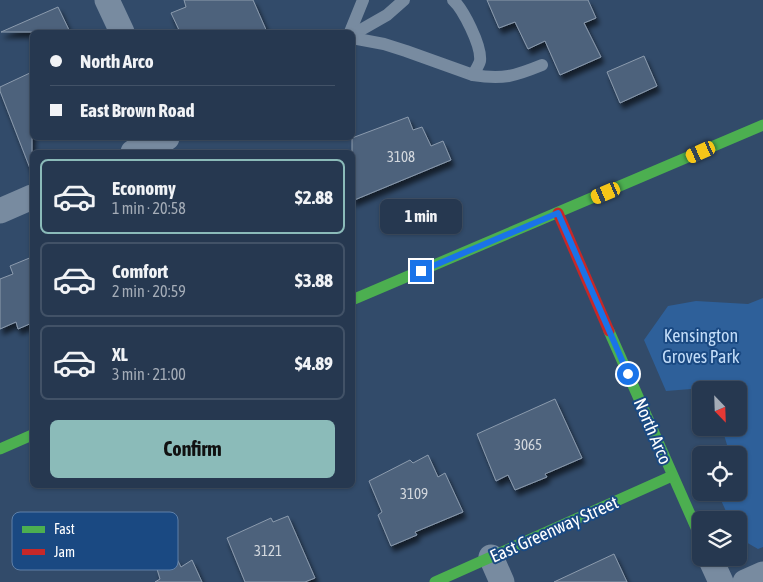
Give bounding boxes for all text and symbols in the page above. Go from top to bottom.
text: North Arco [80,50,154,72]
text: East Brown Road [80,99,195,121]
car [684,139,717,165]
house number: 3108 [387,148,415,165]
icon: car [52,174,97,219]
text: Economy [112,177,176,199]
car [589,180,622,206]
text: $2.88 [295,186,333,208]
callout: 1 min [380,198,462,234]
text: 1 min · 20:58 [112,199,186,217]
text: 1 min [405,207,437,225]
icon: car [52,257,97,302]
text: Comfort [112,260,168,282]
route end [410,260,432,282]
text: $3.88 [295,269,333,291]
text: 2 min · 20:59 [112,282,186,300]
park label: Kensington Groves Park [662,325,740,367]
icon: car [52,340,97,385]
text: XL [112,343,128,365]
text: $4.89 [295,352,333,374]
route start [617,363,639,385]
text: 3 min · 21:00 [112,365,186,383]
north arrow [692,381,748,436]
map controls [692,381,747,566]
street label: North Arco [630,395,676,467]
button: Confirm [50,420,335,478]
house number: 3065 [514,436,542,453]
button: locate [692,446,747,501]
house number: 3109 [400,485,428,502]
street label: East Greenway Street [487,491,621,567]
button: layers [692,511,747,566]
legend [12,512,178,570]
text: Fast [54,521,75,537]
house number: 3121 [254,542,282,559]
text: Jam [54,544,75,560]

